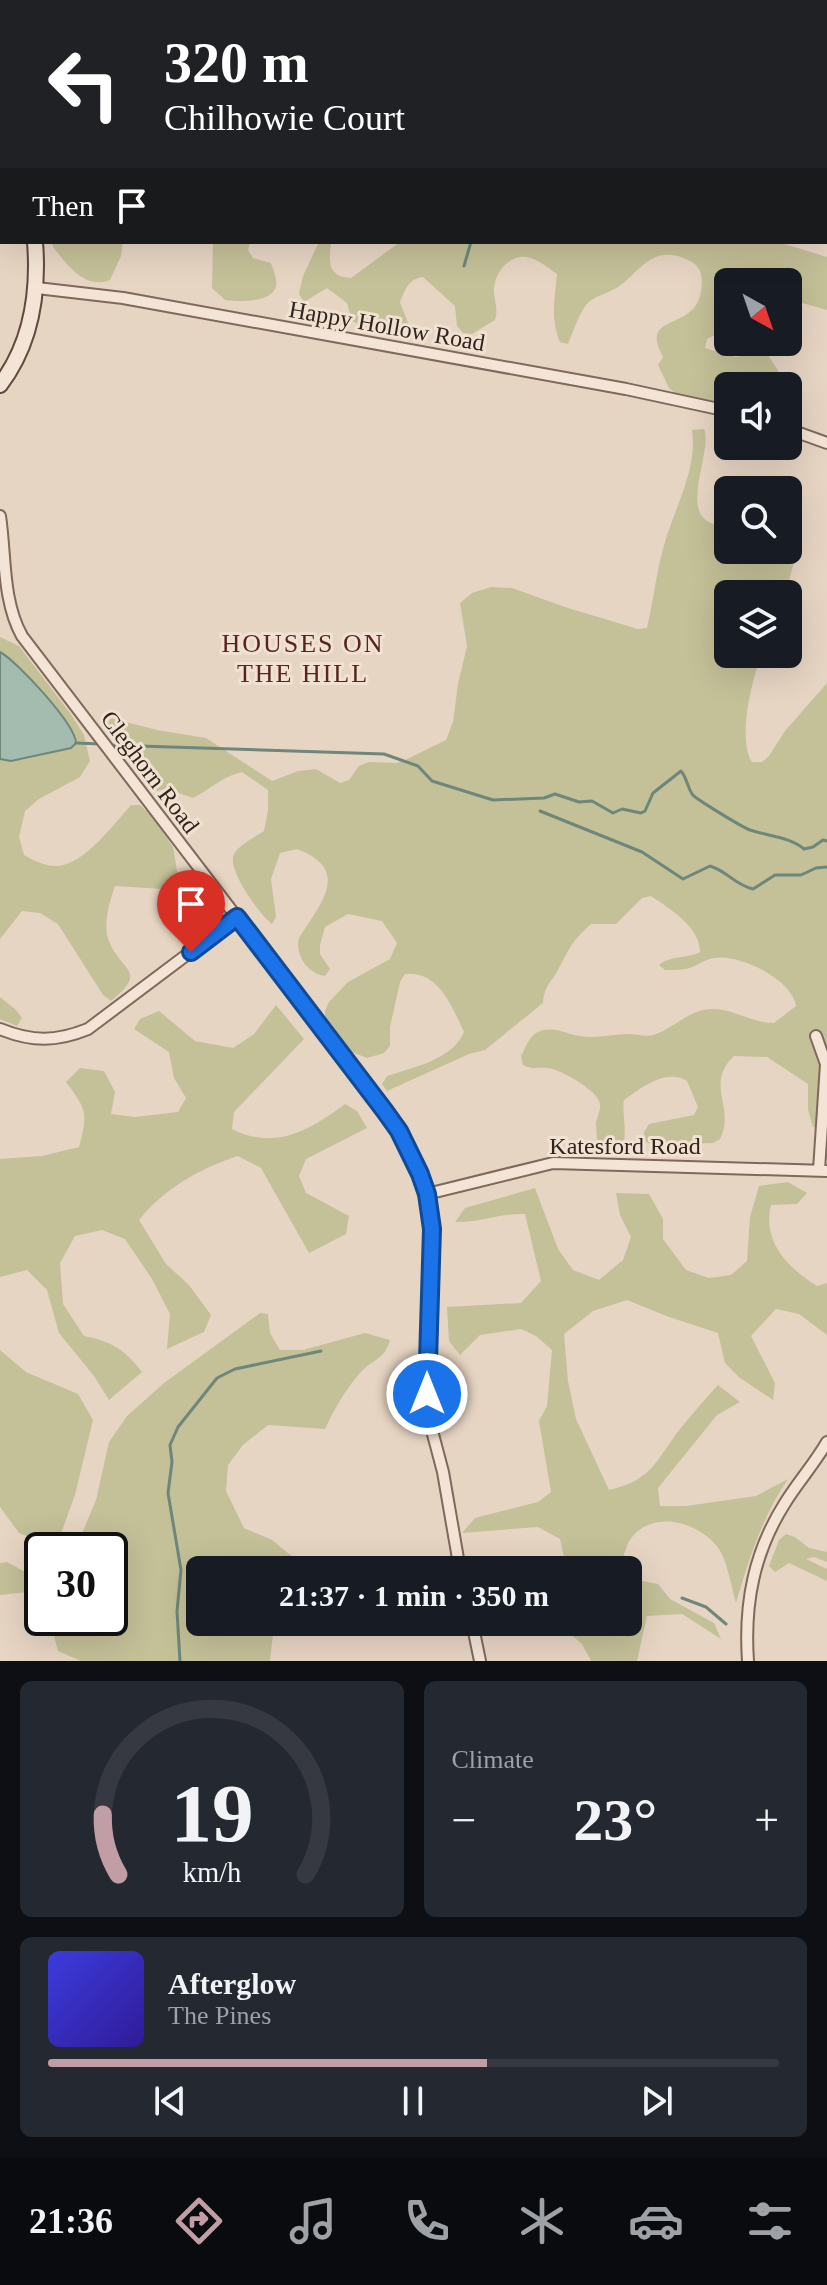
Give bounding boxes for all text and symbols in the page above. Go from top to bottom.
icon: left [32,32,136,136]
text: 320 m [164,32,309,94]
text: Chilhowie Court [164,98,405,138]
icon: arrive [110,184,154,228]
text: Then [32,189,94,222]
north arrow [714,268,802,356]
map controls [714,268,802,668]
street label: Happy Hollow Road [287,296,487,356]
button: sound [714,372,802,460]
button: search [714,476,802,564]
button: layers [714,580,802,668]
district label: HOUSES ON THE HILL [221,629,385,688]
street label: Cleghorn Road [96,706,204,838]
pin [157,870,225,952]
icon: arrive [169,882,213,926]
street label: Katesford Road [549,1133,701,1159]
position arrow [385,1352,469,1436]
speed limit sign: 30 [24,1532,128,1636]
text: 21:37 · 1 min · 350 m [279,1579,549,1612]
text: Climate [452,1745,534,1774]
text: 19 [170,1767,253,1859]
text: 23° [573,1787,657,1853]
text: − [452,1796,476,1845]
text: + [754,1796,779,1845]
text: km/h [182,1857,241,1888]
text: Afterglow [168,1967,296,2000]
text: The Pines [168,2001,271,2030]
icon: previous [148,2079,192,2123]
icon: pause [391,2079,435,2123]
icon: next [635,2079,679,2123]
icon: directions [171,2193,227,2249]
icon: music [285,2193,341,2249]
icon: phone [399,2193,455,2249]
icon: climate [514,2193,570,2249]
icon: car [628,2193,684,2249]
icon: filters [742,2193,798,2249]
text: 21:36 [29,2201,113,2241]

